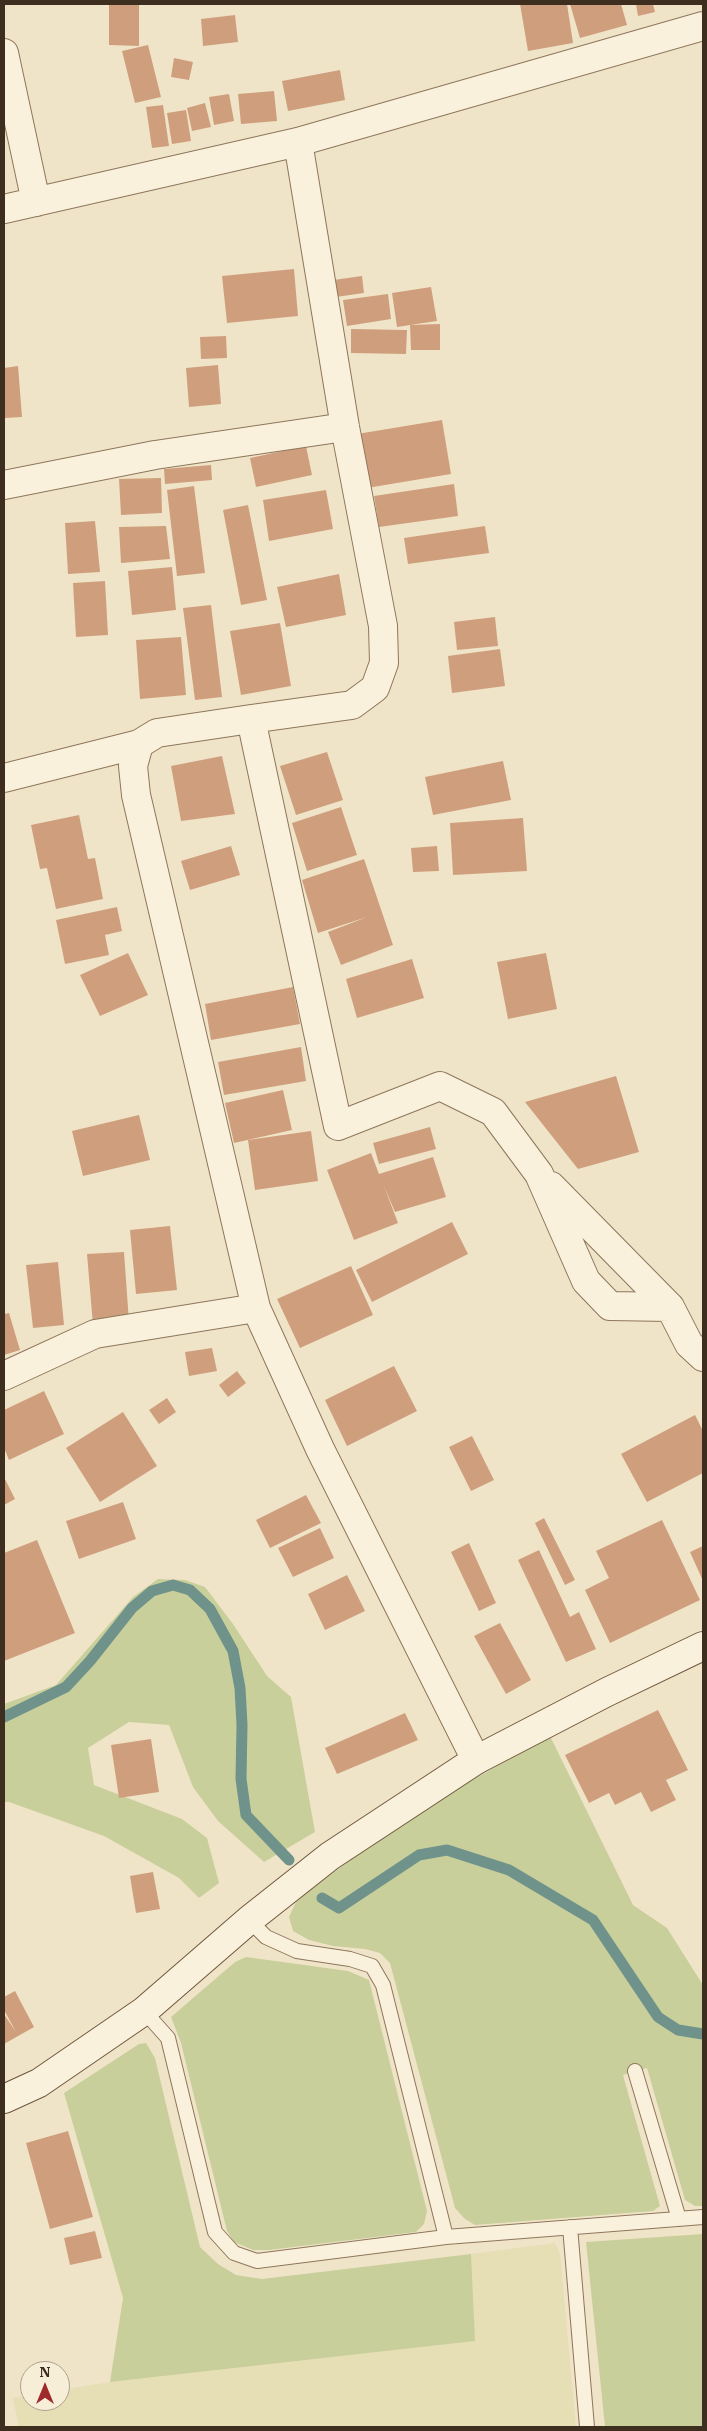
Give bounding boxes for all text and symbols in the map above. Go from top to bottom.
north arrow [20,2361,70,2411]
text: N [39,2363,51,2381]

